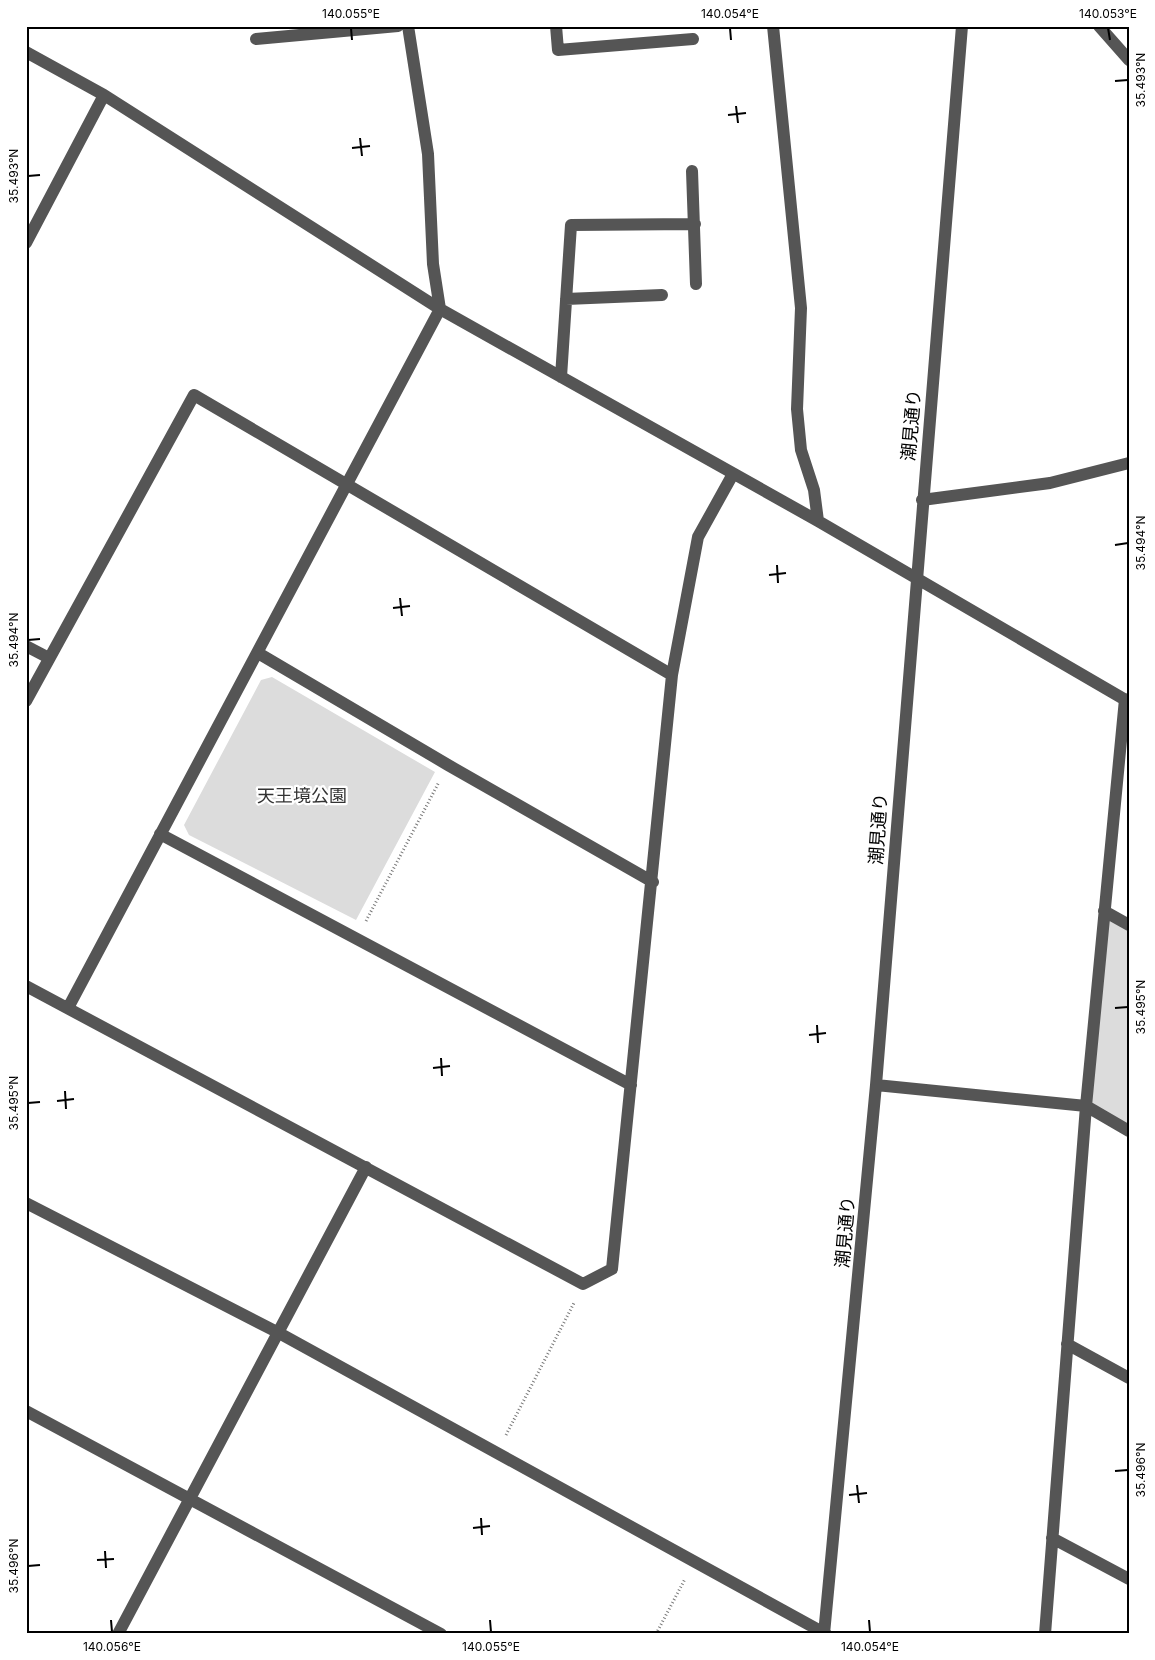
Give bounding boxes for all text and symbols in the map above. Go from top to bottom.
text: 140.055°E [322,6,380,21]
text: 140.054°E [701,6,759,21]
text: 140.053°E [1079,6,1137,21]
text: 35.493°N [1133,53,1148,107]
text: 35.493°N [6,149,21,203]
street label: 潮見通り [897,388,925,462]
text: 35.494°N [1133,515,1148,571]
text: 35.494°N [6,612,21,668]
park label: 天王境公園 [257,785,347,806]
street label: 潮見通り [865,792,891,866]
text: 35.495°N [1133,980,1148,1034]
text: 35.495°N [6,1076,21,1130]
street label: 潮見通り [831,1195,859,1269]
text: 35.496°N [1133,1443,1148,1497]
text: 35.496°N [6,1539,21,1593]
text: 140.056°E [83,1639,141,1654]
text: 140.055°E [462,1639,520,1654]
text: 140.054°E [841,1639,899,1654]

